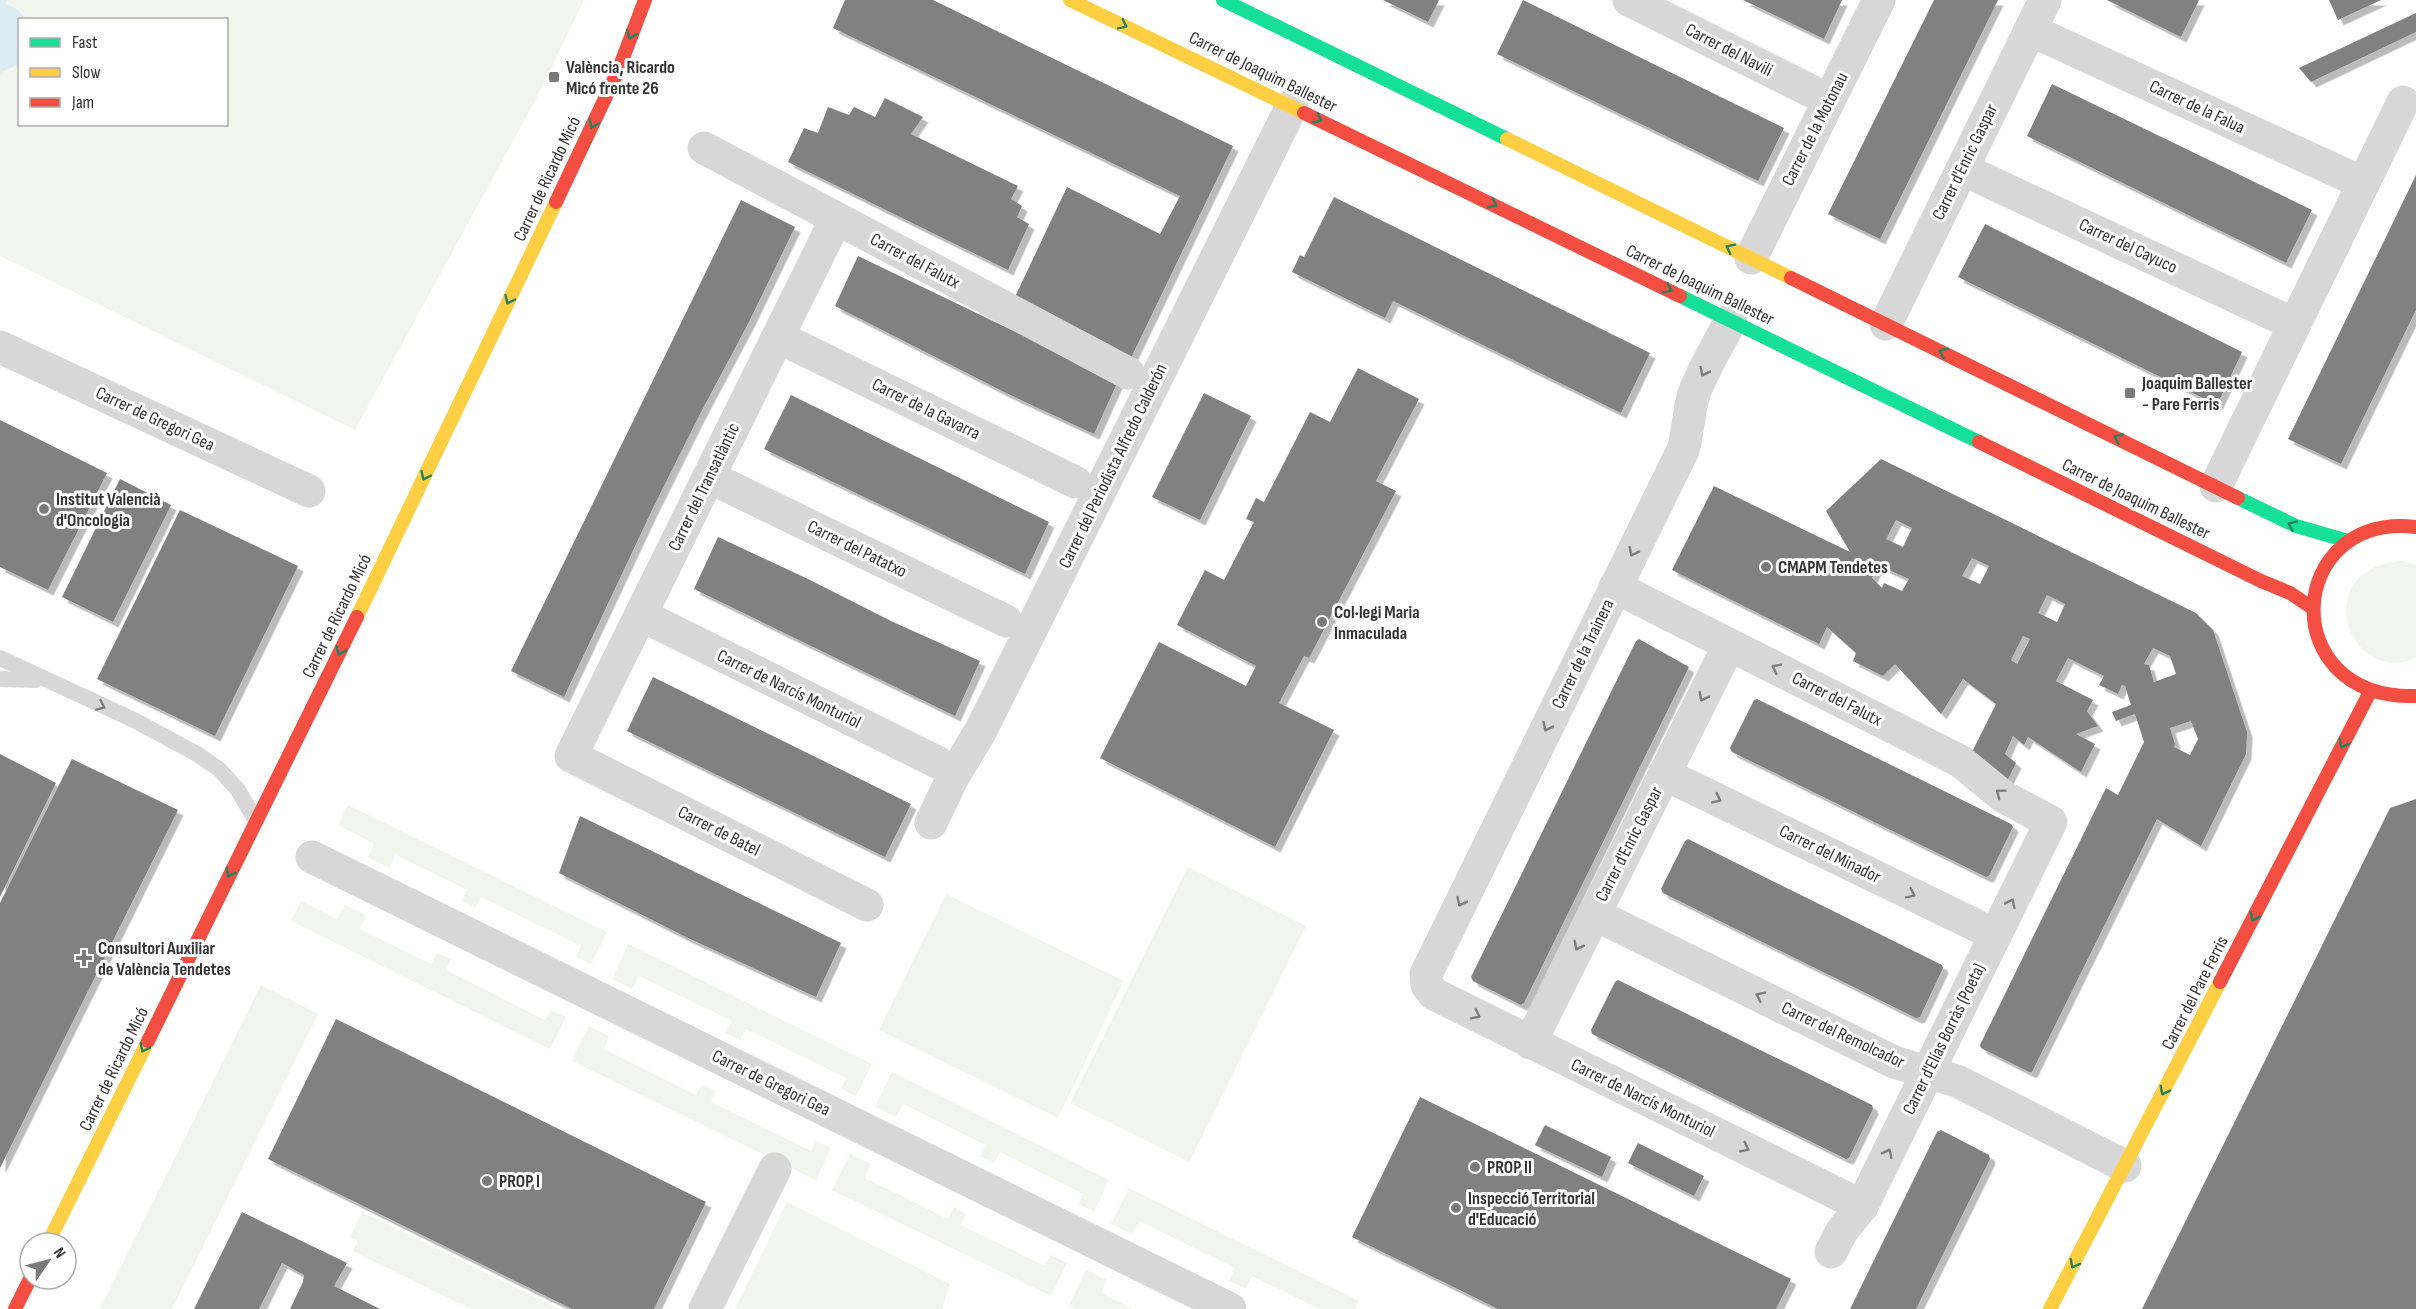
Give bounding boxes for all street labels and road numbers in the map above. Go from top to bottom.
street label: Carrer del Navili [1682,19,1776,81]
street label: Carrer de Joaquim Ballester [1185,27,1341,117]
street label: Carrer de la Motonau [1777,69,1853,189]
street label: Carrer de la Falua [2146,76,2248,138]
street label: Carrer d'Enric Gaspar [1928,101,2002,223]
street label: Carrer de Ricardo Micó [509,113,585,245]
street label: Carrer del Cayuco [2076,214,2180,278]
street label: Carrer del Falutx [867,229,963,293]
street label: Carrer de Joaquim Ballester [1622,240,1778,330]
street label: Carrer del Periodista Alfredo Calderón [1054,360,1172,572]
street label: Carrer de la Gavarra [869,374,984,444]
street label: Carrer de Gregori Gea [92,382,218,456]
street label: Carrer del Transatlàntic [664,419,744,555]
street label: Carrer de Joaquim Ballester [2058,454,2214,544]
street label: Carrer del Patatxo [804,516,910,582]
street label: Carrer de Ricardo Micó [298,551,376,681]
street label: Carrer de la Trainera [1547,596,1619,712]
street label: Carrer de Narcís Monturiol [714,645,864,733]
street label: Carrer del Falutx [1789,667,1886,731]
street label: Carrer d'Enric Gaspar [1591,783,1667,905]
street label: Carrer de Batel [674,801,764,861]
street label: Carrer del Minador [1776,820,1884,888]
street label: Carrer del Pare Ferris [2157,933,2233,1053]
street label: Carrer d'Elías Borràs (Poeta) [1898,960,1990,1118]
street label: Carrer del Remolcador [1778,997,1908,1073]
street label: Carrer de Ricardo Micó [75,1004,153,1134]
street label: Carrer de Gregori Gea [709,1045,833,1121]
street label: Carrer de Narcís Monturiol [1568,1054,1718,1142]

